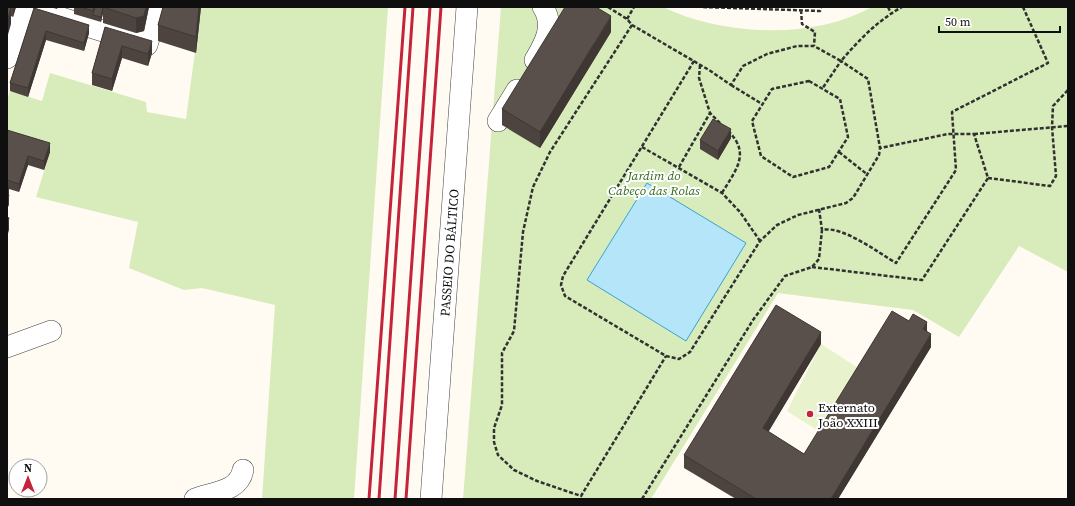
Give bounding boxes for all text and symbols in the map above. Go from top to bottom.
scale bar [939,8,1060,34]
text: 50 m [945,14,971,30]
park label: Jardim do Cabeço das Rolas [608,167,700,199]
street label: PASSEIO DO BÁLTICO [436,188,462,317]
place label: Externato João XXIII [817,399,878,431]
marker: Externato João XXIII [805,409,815,419]
north arrow [8,458,48,498]
text: N [24,461,32,476]

